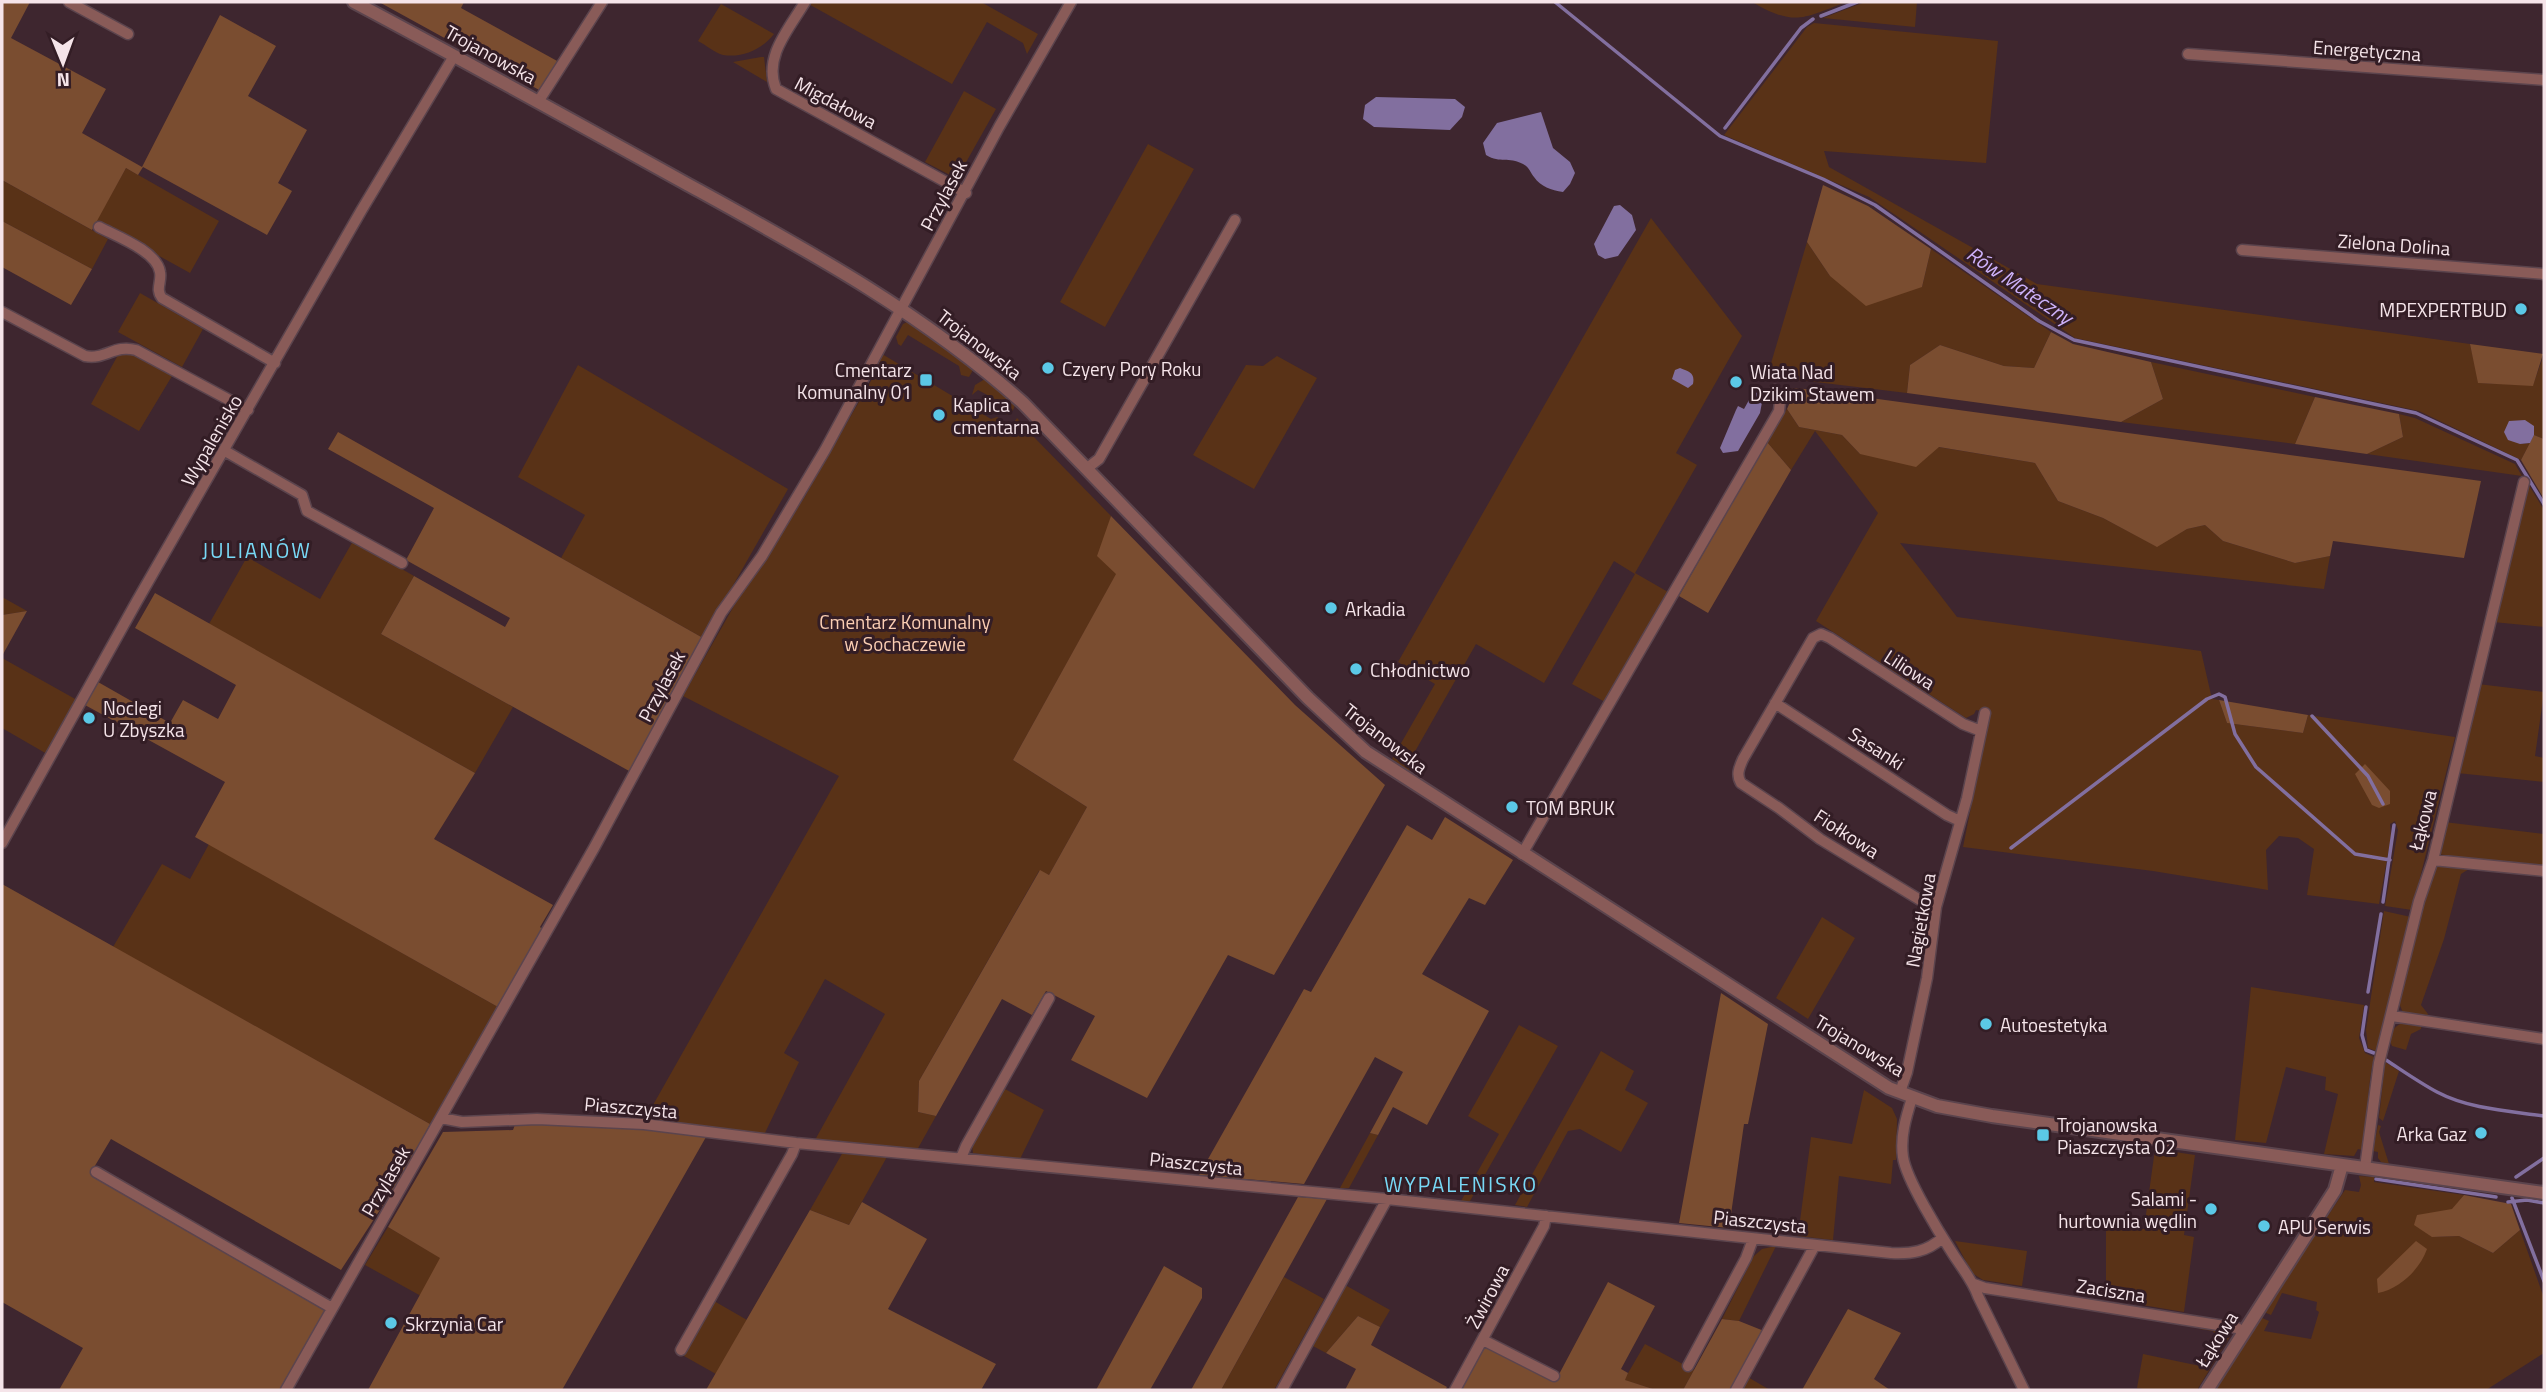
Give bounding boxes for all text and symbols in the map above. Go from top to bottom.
street label: Trojanowska [440,17,542,91]
north arrow [28,28,98,98]
street label: Energetyczna [2312,32,2423,68]
text: N [56,66,70,95]
street label: Migdałowa [790,68,883,136]
street label: Przylasek [912,154,974,236]
street label: Zielona Dolina [2337,226,2452,262]
water label: Rów Mateczny [1960,238,2082,334]
place label: MPEXPERTBUD [2379,295,2507,324]
marker: MPEXPERTBUD [2513,301,2529,317]
street label: Trojanowska [932,302,1029,387]
place label: Czyery Pory Roku [1062,354,1201,383]
place label: Cmentarz Komunalny 01 [797,355,912,406]
place label: Wiata Nad Dzikim Stawem [1750,357,1875,408]
marker: Czyery Pory Roku [1040,360,1056,376]
marker: Cmentarz Komunalny 01 [918,372,934,388]
marker: Wiata Nad Dzikim Stawem [1728,374,1744,390]
street label: Wypalenisko [173,389,249,491]
place label: Kaplica cmentarna [953,390,1040,441]
marker: Kaplica cmentarna [931,407,947,423]
district label: JULIANÓW [202,534,312,566]
place label: Arkadia [1345,594,1406,623]
marker: Arkadia [1323,600,1339,616]
park label: Cmentarz Komunalny w Sochaczewie [819,607,991,658]
street label: Liliowa [1879,642,1942,697]
street label: Przylasek [630,645,692,727]
place label: Chłodnictwo [1370,655,1470,684]
marker: Chłodnictwo [1348,661,1364,677]
place label: Noclegi U Zbyszka [103,693,185,744]
street label: Trojanowska [1338,696,1435,781]
marker: Noclegi U Zbyszka [81,710,97,726]
street label: Sasanki [1843,719,1911,777]
street label: Łąkowa [2400,786,2444,854]
place label: TOM BRUK [1526,793,1615,822]
marker: TOM BRUK [1504,799,1520,815]
street label: Fiołkowa [1809,801,1886,865]
street label: Nagietkowa [1897,870,1943,969]
street label: Trojanowska [1809,1007,1911,1084]
place label: Autoestetyka [2000,1010,2108,1039]
marker: Autoestetyka [1978,1016,1994,1032]
street label: Piaszczysta [583,1088,679,1126]
place label: Trojanowska Piaszczysta 02 [2057,1110,2176,1161]
place label: Arka Gaz [2396,1119,2467,1148]
marker: Arka Gaz [2473,1125,2489,1141]
marker: Trojanowska Piaszczysta 02 [2035,1127,2051,1143]
street label: Przylasek [353,1140,417,1222]
street label: Piaszczysta [1148,1144,1244,1182]
district label: WYPALENISKO [1384,1168,1538,1200]
place label: Salami - hurtownia wędlin [2058,1184,2197,1235]
marker: Salami - hurtownia wędlin [2203,1201,2219,1217]
street label: Piaszczysta [1712,1202,1808,1240]
place label: APU Serwis [2278,1212,2371,1241]
marker: APU Serwis [2256,1218,2272,1234]
street label: Żwirowa [1458,1258,1516,1333]
street label: Zaciszna [2074,1270,2148,1310]
street label: Łąkowa [2187,1305,2245,1374]
place label: Skrzynia Car [405,1309,504,1338]
marker: Skrzynia Car [383,1315,399,1331]

